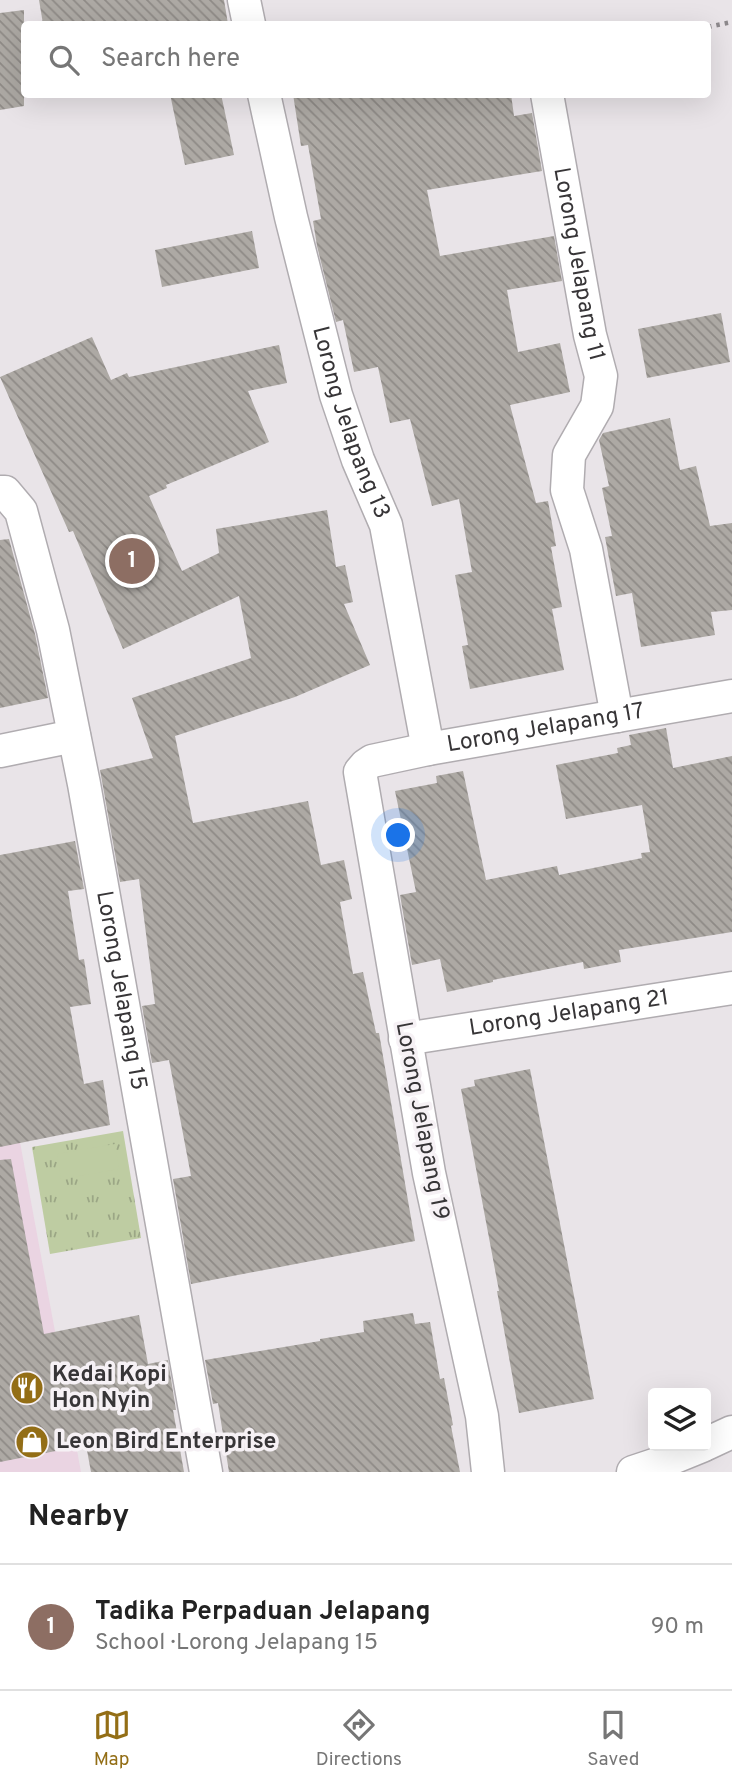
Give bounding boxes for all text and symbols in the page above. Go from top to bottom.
search box [21,21,711,98]
icon: search [45,41,83,79]
text: Search here [101,43,240,76]
street label: Lorong Jelapang 11 [546,165,611,364]
street label: Lorong Jelapang 13 [305,323,396,523]
pin: 1 [109,535,155,587]
street label: Lorong Jelapang 17 [445,697,646,760]
your location [381,818,415,852]
street label: Lorong Jelapang 15 [89,889,153,1093]
street label: Lorong Jelapang 21 [467,984,671,1043]
street label: Lorong Jelapang 19 [388,1019,454,1223]
place label: Kedai Kopi Hon Nyin [52,1361,167,1416]
restaurant icon: Kedai Kopi Hon Nyin [8,1369,46,1407]
map controls [648,1388,711,1451]
button: layers [648,1388,711,1451]
shop icon: Leon Bird Enterprise [13,1423,51,1461]
place label: Leon Bird Enterprise [56,1428,276,1457]
text: Nearby [28,1499,129,1536]
text: Tadika Perpaduan Jelapang [95,1596,431,1629]
text: 1 [46,1613,56,1642]
text: 90 m [651,1613,704,1642]
text: School · Lorong Jelapang 15 [95,1629,378,1658]
tab: Map [93,1706,131,1772]
tab: Directions [316,1706,402,1772]
tab: Saved [587,1706,639,1772]

